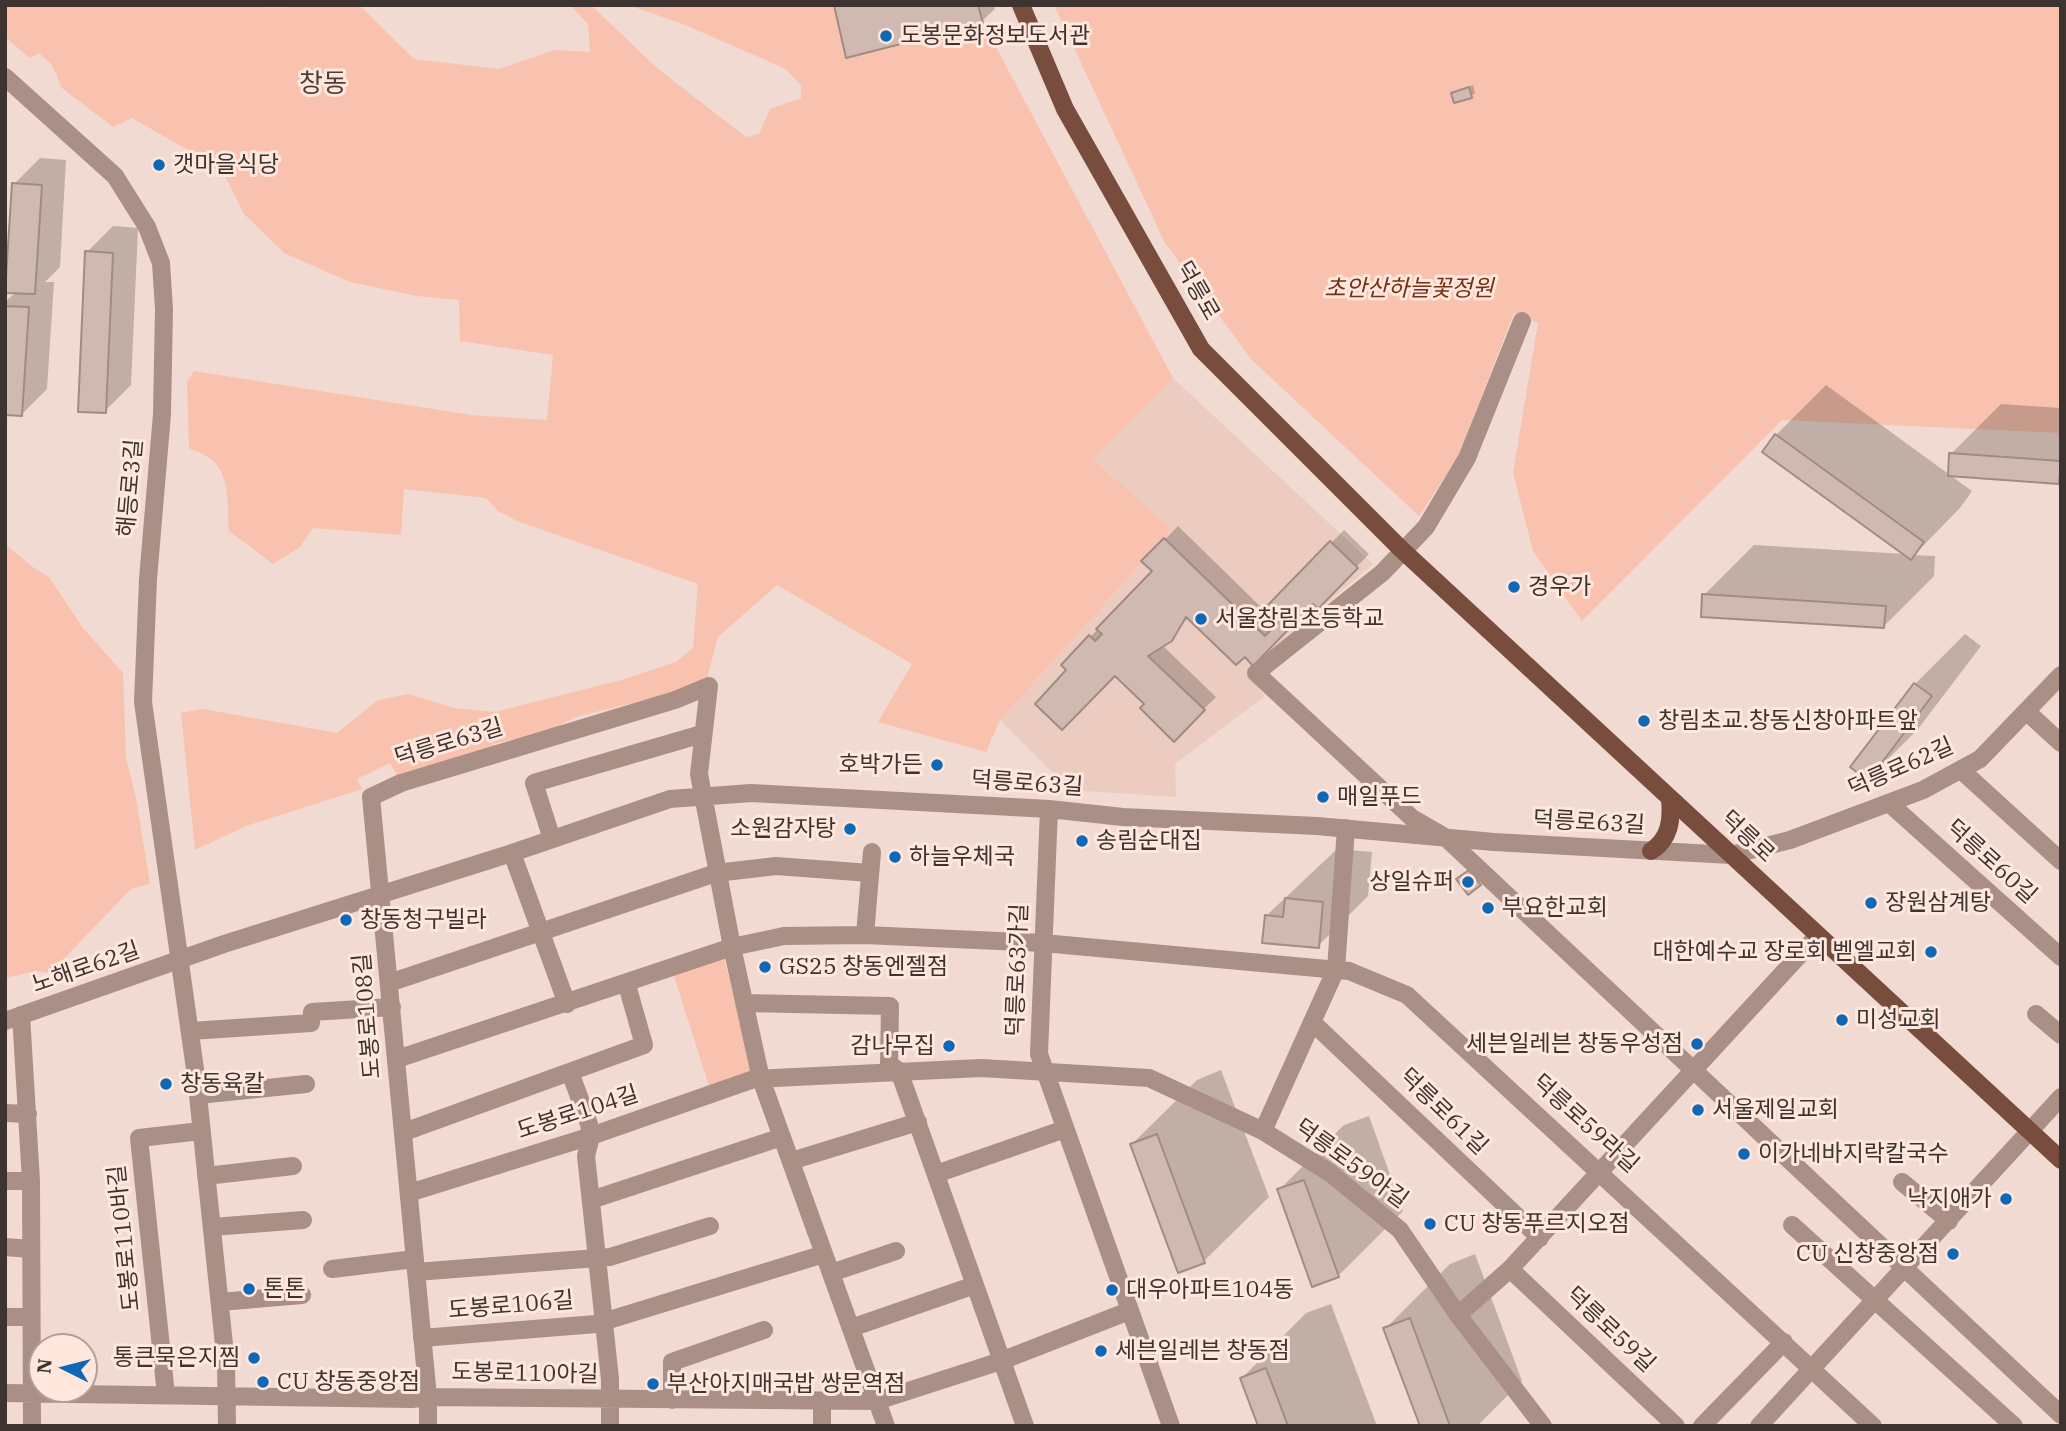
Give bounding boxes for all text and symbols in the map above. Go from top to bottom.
place label: 도봉문화정보도서관 [900,22,1090,50]
marker: 도봉문화정보도서관 [878,28,894,44]
district label: 창동 [299,68,347,100]
place label: 갯마을식당 [173,151,279,179]
marker: 갯마을식당 [151,157,167,173]
street label: 덕릉로 [1169,257,1225,325]
park label: 초안산하늘꽃정원 [1324,275,1494,303]
street label: 해등로3길 [113,438,149,538]
place label: 경우가 [1528,573,1591,601]
marker: 경우가 [1506,579,1522,595]
place label: 서울창림초등학교 [1215,605,1384,633]
marker: 서울창림초등학교 [1193,611,1209,627]
place label: 창림초교.창동신창아파트앞 [1658,707,1918,735]
street label: 덕릉로63길 [391,713,507,773]
marker: 창림초교.창동신창아파트앞 [1636,713,1652,729]
street label: 덕릉로62길 [1844,733,1958,803]
place label: 호박가든 [838,751,923,779]
marker: 호박가든 [929,757,945,773]
street label: 덕릉로63길 [970,766,1084,802]
place label: 매일푸드 [1337,783,1422,811]
marker: 매일푸드 [1315,789,1331,805]
street label: 덕릉로 [1714,805,1780,869]
street label: 덕릉로63길 [1532,806,1646,840]
street label: 덕릉로60길 [1940,814,2042,910]
place label: 소원감자탕 [730,815,836,843]
marker: 소원감자탕 [842,821,858,837]
place label: 송림순대집 [1096,827,1202,855]
marker: 송림순대집 [1074,833,1090,849]
place label: 하늘우체국 [909,843,1015,871]
marker: 하늘우체국 [887,849,903,865]
place label: 상일슈퍼 [1369,868,1454,896]
marker: 상일슈퍼 [1460,874,1476,890]
place label: 장원삼계탕 [1885,889,1991,917]
place label: 부요한교회 [1502,894,1608,922]
marker: 장원삼계탕 [1863,895,1879,911]
marker: 부요한교회 [1480,900,1496,916]
street label: 덕릉로63가길 [1002,903,1034,1037]
place label: 창동청구빌라 [360,906,487,934]
marker: 창동청구빌라 [338,912,354,928]
street label: 노해로62길 [28,937,144,999]
place label: 대한예수교 장로회 벧엘교회 [1652,938,1917,966]
marker: 대한예수교 장로회 벧엘교회 [1923,944,1939,960]
street label: 도봉로108길 [349,952,387,1080]
place label: GS25 창동엔젤점 [779,953,948,981]
marker: GS25 창동엔젤점 [757,959,773,975]
place label: 미성교회 [1856,1006,1941,1034]
marker: 미성교회 [1834,1012,1850,1028]
place label: 세븐일레븐 창동우성점 [1466,1030,1683,1058]
place label: 감나무집 [850,1032,935,1060]
marker: 세븐일레븐 창동우성점 [1689,1036,1705,1052]
marker: 감나무집 [941,1038,957,1054]
street label: 덕릉로61길 [1393,1063,1493,1161]
street label: 덕릉로59라길 [1526,1069,1644,1179]
place label: 창동육칼 [180,1070,265,1098]
marker: 창동육칼 [158,1076,174,1092]
street label: 도봉로104길 [514,1080,642,1146]
place label: 서울제일교회 [1712,1096,1839,1124]
marker: 서울제일교회 [1690,1102,1706,1118]
street label: 덕릉로59아길 [1289,1114,1413,1214]
place label: 이가네바지락칼국수 [1758,1140,1948,1168]
marker: 이가네바지락칼국수 [1736,1146,1752,1162]
street label: 도봉로110바길 [104,1163,146,1313]
place label: 낙지애가 [1907,1185,1992,1213]
marker: 낙지애가 [1998,1191,2014,1207]
place label: CU 창동푸르지오점 [1444,1210,1629,1238]
marker: CU 창동푸르지오점 [1422,1216,1438,1232]
place label: CU 신창중앙점 [1796,1240,1939,1268]
marker: CU 신창중앙점 [1945,1246,1961,1262]
place label: 톤톤 [263,1275,305,1303]
place label: 대우아파트104동 [1126,1276,1294,1304]
marker: 톤톤 [241,1281,257,1297]
marker: 대우아파트104동 [1104,1282,1120,1298]
street label: 덕릉로59길 [1560,1282,1660,1378]
street label: 도봉로106길 [447,1287,575,1325]
north arrow [28,1333,98,1403]
place label: 세븐일레븐 창동점 [1115,1337,1290,1365]
marker: 세븐일레븐 창동점 [1093,1343,1109,1359]
place label: 통큰묵은지찜 [113,1344,240,1372]
marker: 통큰묵은지찜 [246,1350,262,1366]
text: N [31,1357,57,1375]
street label: 도봉로110아길 [451,1359,599,1389]
place label: CU 창동중앙점 [277,1368,420,1396]
place label: 부산아지매국밥 쌍문역점 [667,1370,905,1398]
marker: CU 창동중앙점 [255,1374,271,1390]
marker: 부산아지매국밥 쌍문역점 [645,1376,661,1392]

